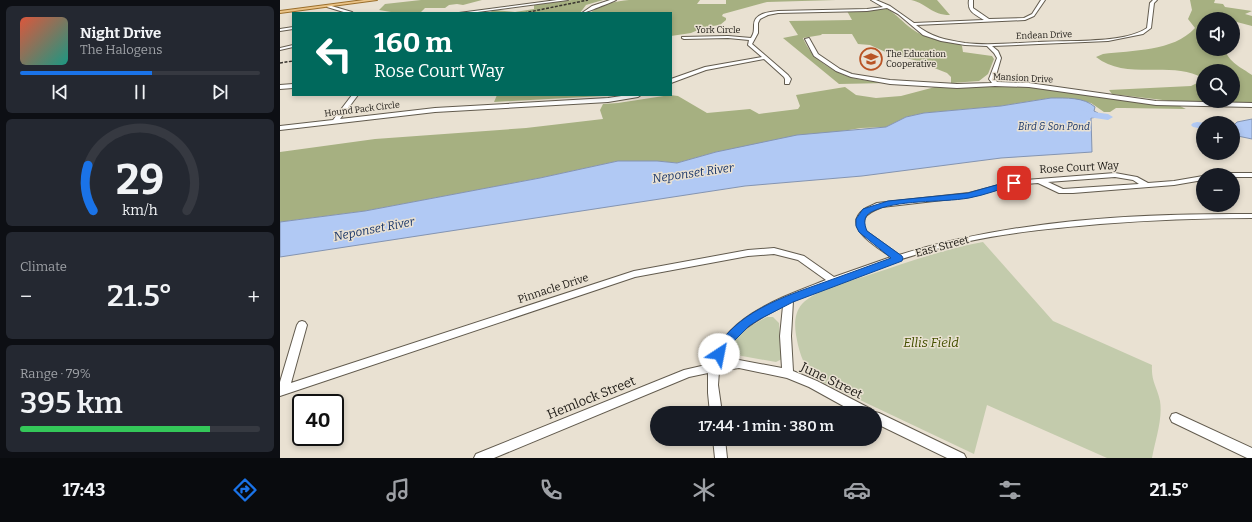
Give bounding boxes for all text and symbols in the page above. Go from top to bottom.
map controls [1196,12,1240,212]
button: sound [1196,12,1240,56]
text: Night Drive [80,24,161,42]
street label: York Circle [696,25,741,35]
text: 160 m [374,26,452,59]
icon: left [308,28,360,80]
street label: Endean Drive [1016,29,1072,41]
text: The Halogens [80,42,162,57]
school or university icon: The Education Cooperative [858,46,884,72]
place label: The Education Cooperative [886,49,946,69]
text: Rose Court Way [374,60,504,82]
button: search [1196,64,1240,108]
street label: Mansion Drive [993,71,1053,85]
icon: previous [49,81,71,103]
icon: pause [129,81,151,103]
icon: next [209,81,231,103]
street label: Hound Pack Circle [324,99,400,119]
button: + [1196,116,1240,160]
water label: Bird & Son Pond [1018,121,1090,133]
text: 29 [116,154,164,204]
street label: Rose Court Way [1039,159,1119,176]
water label: Neponset River [651,160,736,186]
pin [997,166,1031,200]
button: − [1196,168,1240,212]
icon: arrive [1003,172,1025,194]
text: km/h [122,201,158,218]
water label: Neponset River [332,214,417,244]
street label: East Street [914,233,970,260]
text: Climate [20,259,67,274]
street label: Pinnacle Drive [516,271,590,306]
text: 21.5° [107,278,173,314]
text: − [20,283,32,310]
text: + [247,283,260,310]
position arrow [698,333,740,375]
park label: Ellis Field [903,335,959,350]
street label: June Street [798,359,865,402]
text: Range · 79% [20,366,91,381]
street label: Hemlock Street [545,373,638,422]
text: 395 km [20,385,123,421]
speed limit sign: 40 [292,394,344,446]
text: 17:44 · 1 min · 380 m [698,417,834,435]
icon: directions [231,476,259,504]
icon: music [384,476,412,504]
icon: phone [537,476,565,504]
icon: climate [690,476,718,504]
icon: car [843,476,871,504]
icon: filters [996,476,1024,504]
text: 17:43 [63,479,105,501]
text: 21.5° [1149,479,1189,501]

